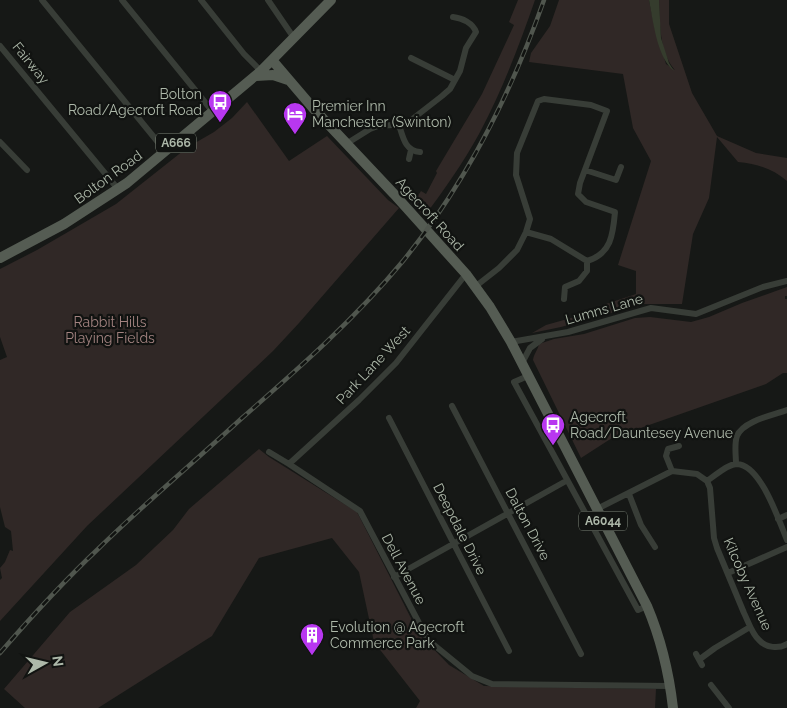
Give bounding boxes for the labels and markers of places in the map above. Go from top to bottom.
place label: Bolton Road/Agecroft Road [68,86,202,118]
bus stop icon: Bolton Road/Agecroft Road [207,89,233,123]
place label: Premier Inn Manchester (Swinton) [312,98,451,130]
hotel icon: Premier Inn Manchester (Swinton) [282,101,308,135]
place label: Agecroft Road/Dauntesey Avenue [570,409,733,441]
bus stop icon: Agecroft Road/Dauntesey Avenue [540,412,566,446]
place label: Evolution @ Agecroft Commerce Park [330,619,465,651]
building icon: Evolution @ Agecroft Commerce Park [299,622,325,656]

